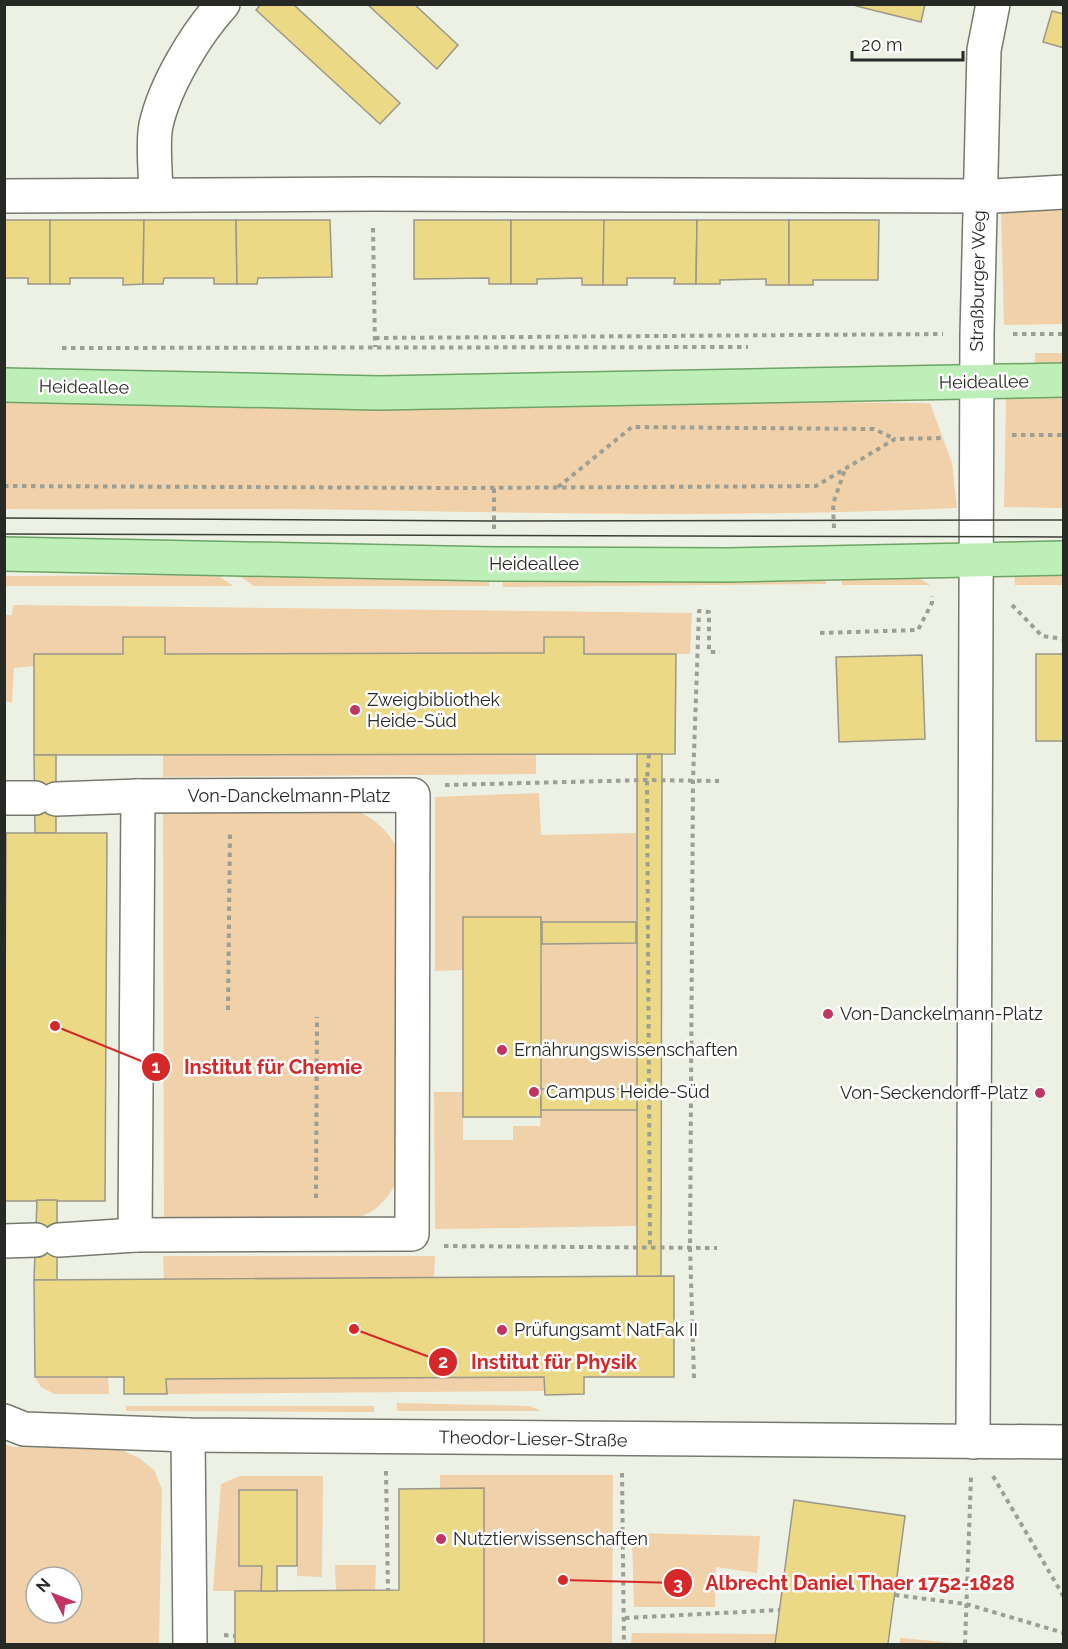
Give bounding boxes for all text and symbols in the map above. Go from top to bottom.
scale bar [852,24,963,62]
text: 20 m [861,34,903,55]
street label: Straßburger Weg [966,210,989,352]
street label: Heideallee [939,370,1030,393]
street label: Heideallee [39,375,130,398]
street label: Heideallee [489,553,579,574]
place label: Zweigbibliothek Heide-Süd [367,689,501,731]
marker: Zweigbibliothek Heide-Süd [348,703,362,717]
street label: Von-Danckelmann-Platz [188,785,391,806]
place label: Von-Danckelmann-Platz [840,1003,1043,1024]
marker: Von-Danckelmann-Platz [821,1007,835,1021]
place label: Ernährungswissenschaften [514,1039,738,1060]
marker: Ernährungswissenschaften [495,1043,509,1057]
callout: Institut für Chemie [141,1048,374,1086]
text: Institut für Chemie [184,1055,362,1079]
text: 1 [152,1056,161,1077]
place label: Campus Heide-Süd [546,1081,710,1102]
place label: Von-Seckendorff-Platz [840,1082,1028,1103]
marker: Campus Heide-Süd [527,1085,541,1099]
marker: Von-Seckendorff-Platz [1033,1086,1047,1100]
place label: Prüfungsamt NatFak II [514,1319,698,1340]
marker: Prüfungsamt NatFak II [495,1323,509,1337]
callout: Institut für Physik [428,1343,649,1381]
text: Institut für Physik [471,1350,638,1374]
text: 2 [438,1351,448,1372]
street label: Theodor-Lieser-Straße [438,1426,628,1451]
place label: Nutztierwissenschaften [453,1528,648,1549]
marker: Nutztierwissenschaften [434,1532,448,1546]
callout: Albrecht Daniel Thaer 1752-1828 [663,1564,1028,1602]
north arrow [24,1565,84,1625]
text: Albrecht Daniel Thaer 1752-1828 [705,1571,1015,1595]
text: 3 [673,1573,683,1594]
text: N [32,1574,54,1596]

